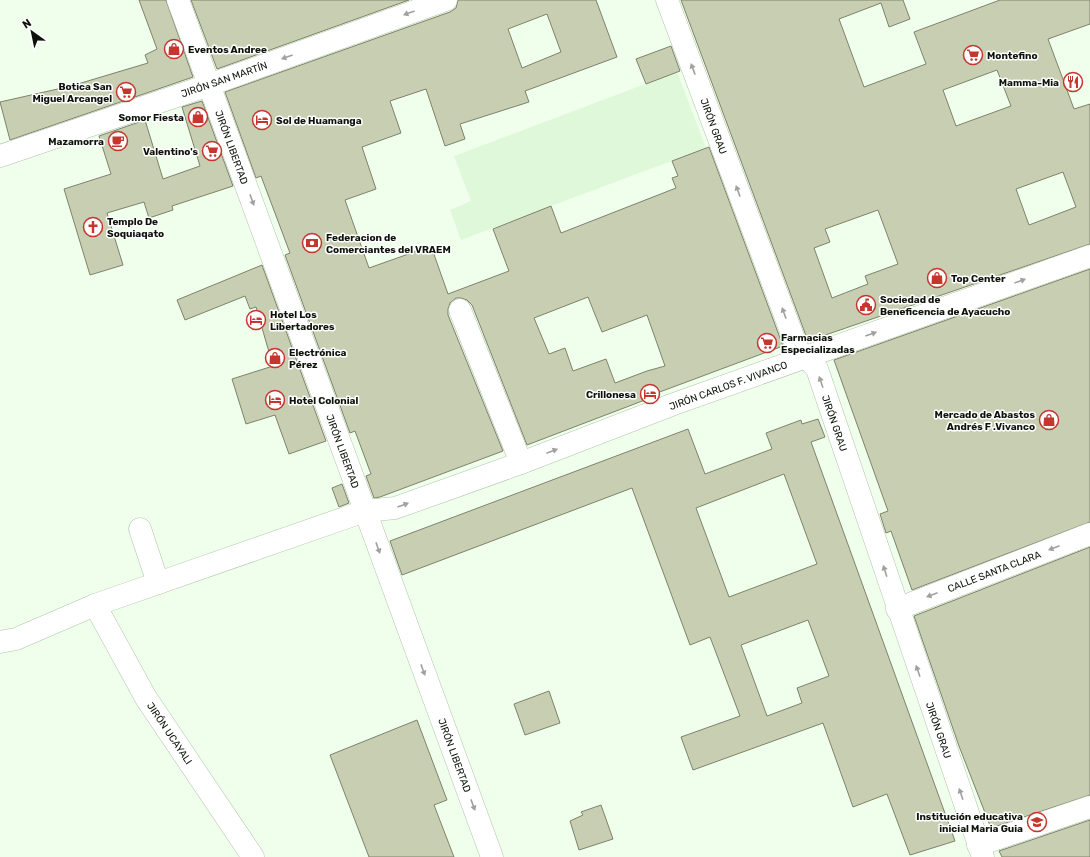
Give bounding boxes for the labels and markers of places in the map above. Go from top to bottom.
shop icon: Eventos Andree [163,38,185,60]
place label: Eventos Andree [188,44,267,56]
supermarket icon: Montefino [962,44,984,66]
place label: Montefino [987,50,1038,62]
restaurant icon: Mamma-Mia [1062,71,1084,93]
place label: Mamma-Mia [999,77,1059,89]
place label: Botica San Miguel Arcangel [32,81,112,105]
supermarket icon: Botica San Miguel Arcangel [115,81,137,103]
shop icon: Somor Fiesta [187,106,209,128]
hotel icon: Sol de Huamanga [251,109,273,131]
place label: Somor Fiesta [118,112,184,124]
place label: Sol de Huamanga [276,115,362,127]
cafe icon: Mazamorra [107,130,129,152]
place label: Mazamorra [48,136,104,148]
supermarket icon: Valentino's [201,140,223,162]
place label: Valentino's [143,146,198,158]
church icon: Templo De Soquiaqato [82,216,104,238]
place label: Templo De Soquiaqato [107,216,164,240]
bank icon: Federacion de Comerciantes del VRAEM [301,232,323,254]
place label: Federacion de Comerciantes del VRAEM [326,232,451,256]
shop icon: Top Center [926,267,948,289]
place label: Top Center [951,273,1006,285]
public building icon: Sociedad de Beneficencia de Ayacucho [855,294,877,316]
place label: Sociedad de Beneficencia de Ayacucho [880,294,1011,318]
hotel icon: Hotel Los Libertadores [245,309,267,331]
place label: Hotel Los Libertadores [270,309,335,333]
supermarket icon: Farmacias Especializadas [756,332,778,354]
place label: Farmacias Especializadas [781,332,855,356]
shop icon: Electrónica Pérez [264,347,286,369]
place label: Electrónica Pérez [289,347,347,371]
hotel icon: Crillonesa [639,383,661,405]
hotel icon: Hotel Colonial [264,389,286,411]
place label: Crillonesa [586,389,636,401]
place label: Hotel Colonial [289,395,358,407]
place label: Mercado de Abastos Andrés F .Vivanco [935,409,1035,433]
shop icon: Mercado de Abastos Andrés F .Vivanco [1038,409,1060,431]
place label: Institución educativa inicial Maria Guia [916,811,1023,835]
school or university icon: Institución educativa inicial Maria Guia [1026,811,1048,833]

